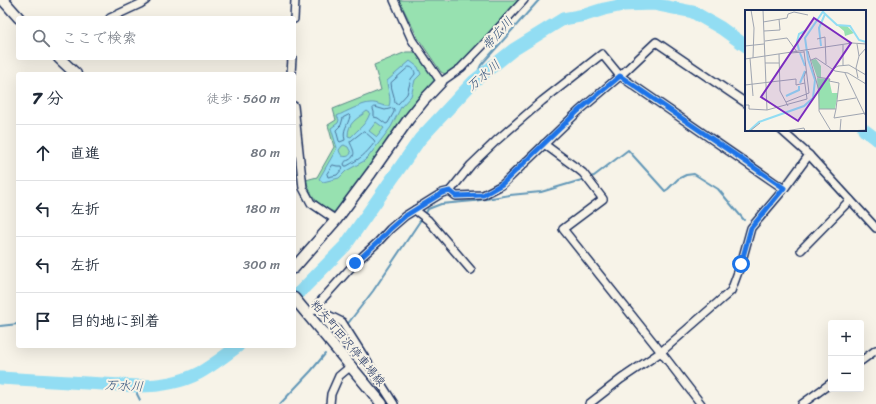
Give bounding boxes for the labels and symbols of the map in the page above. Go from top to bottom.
inset map [745,10,866,131]
water label: 帯広川 [476,11,519,56]
water label: 万水川 [461,54,506,97]
route end [346,254,364,272]
route start [732,255,750,273]
street label: 粕矢町田沢停車場線 [305,295,391,391]
water label: 万水川 [104,373,144,398]

